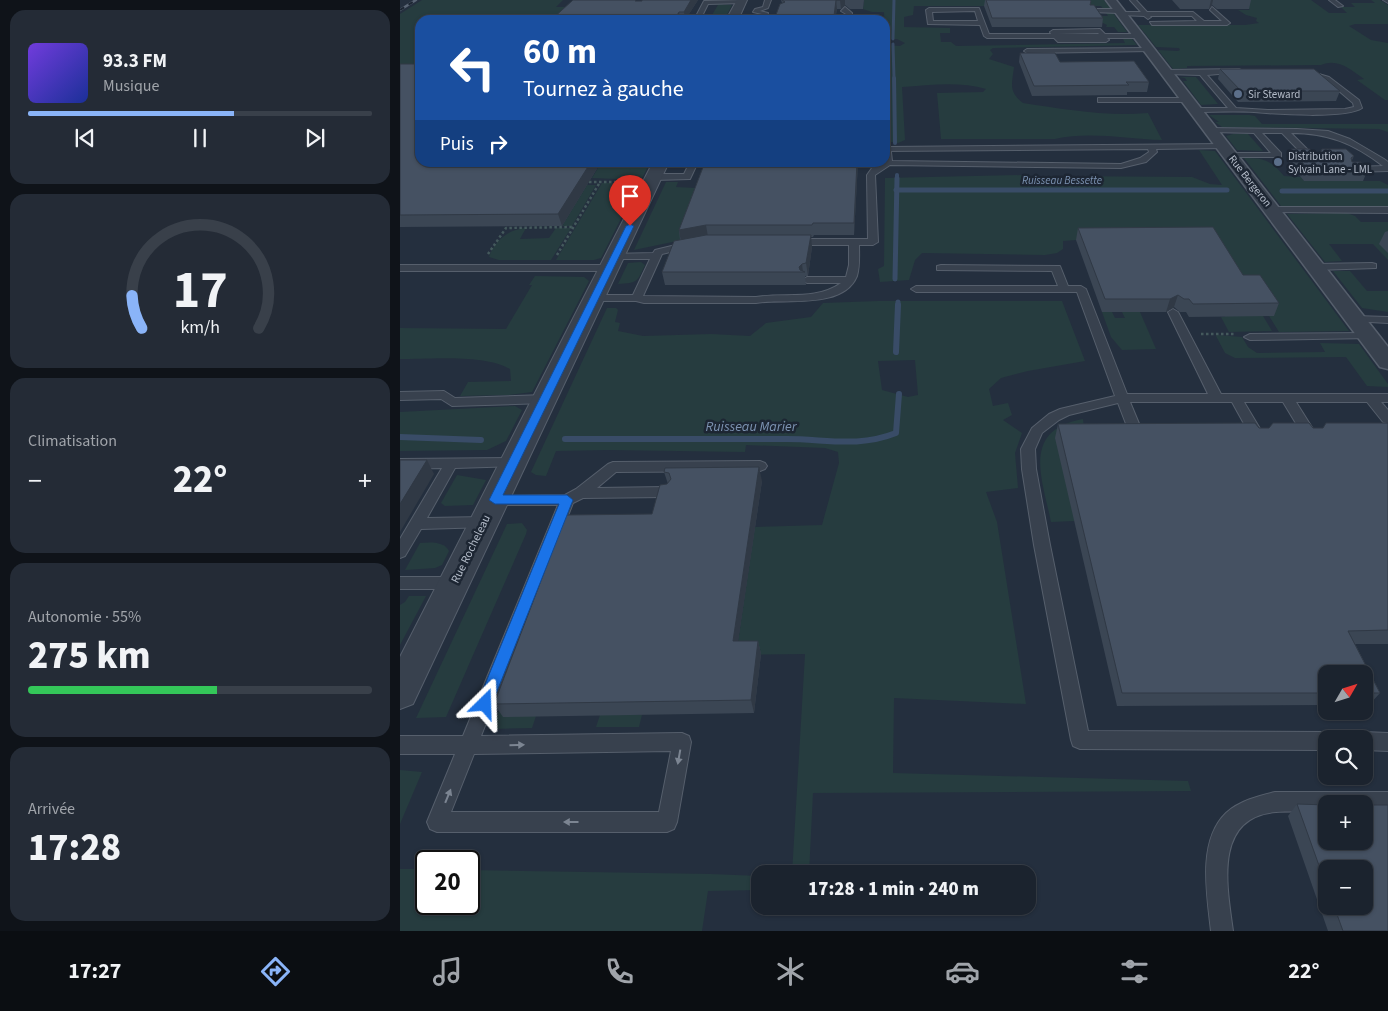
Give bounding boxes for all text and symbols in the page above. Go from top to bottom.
text: 60 m [523,27,597,77]
icon: left [440,35,505,100]
text: 93.3 FM [103,48,167,75]
text: Tournez à gauche [523,73,684,105]
text: Musique [103,75,160,97]
place label: Sir Steward [1248,87,1300,102]
marker: Sir Steward [1232,88,1244,100]
icon: previous [71,124,99,152]
icon: pause [186,124,214,152]
icon: next [301,124,329,152]
icon: right [484,130,512,158]
text: Puis [440,131,474,158]
place label: Distribution Sylvain Lane - LML [1288,149,1373,177]
street label: Rue Bergeron [1225,152,1275,210]
marker: Distribution Sylvain Lane - LML [1272,156,1284,168]
water label: Ruisseau Bessette [1022,173,1102,188]
pin [609,175,651,226]
icon: arrive [616,182,644,210]
text: 17 [173,254,227,328]
text: km/h [180,315,220,340]
water label: Ruisseau Marier [706,417,798,437]
text: Climatisation [28,430,117,452]
text: 22° [173,453,227,507]
text: − [28,461,42,501]
text: + [358,461,372,501]
street label: Rue Rocheleau [447,512,495,586]
text: Autonomie · 55% [28,606,141,628]
text: 275 km [28,629,150,683]
north arrow [1318,665,1372,720]
map controls [1318,665,1373,915]
position arrow [458,677,510,729]
button: search [1318,730,1373,785]
one-way arrow [509,740,525,748]
one-way arrow [674,750,682,766]
one-way arrow [444,789,452,803]
button: + [1318,795,1373,850]
text: Arrivée [28,798,75,820]
one-way arrow [563,818,579,826]
text: 17:28 [28,821,121,875]
speed limit sign: 20 [415,850,480,915]
button: − [1318,860,1373,915]
text: 17:28 · 1 min · 240 m [808,876,979,903]
icon: directions [258,954,293,989]
icon: music [430,954,465,989]
icon: phone [602,954,637,989]
icon: climate [773,954,808,989]
icon: car [945,954,980,989]
icon: filters [1117,954,1152,989]
text: 17:27 [68,955,121,987]
text: 22° [1288,955,1320,987]

